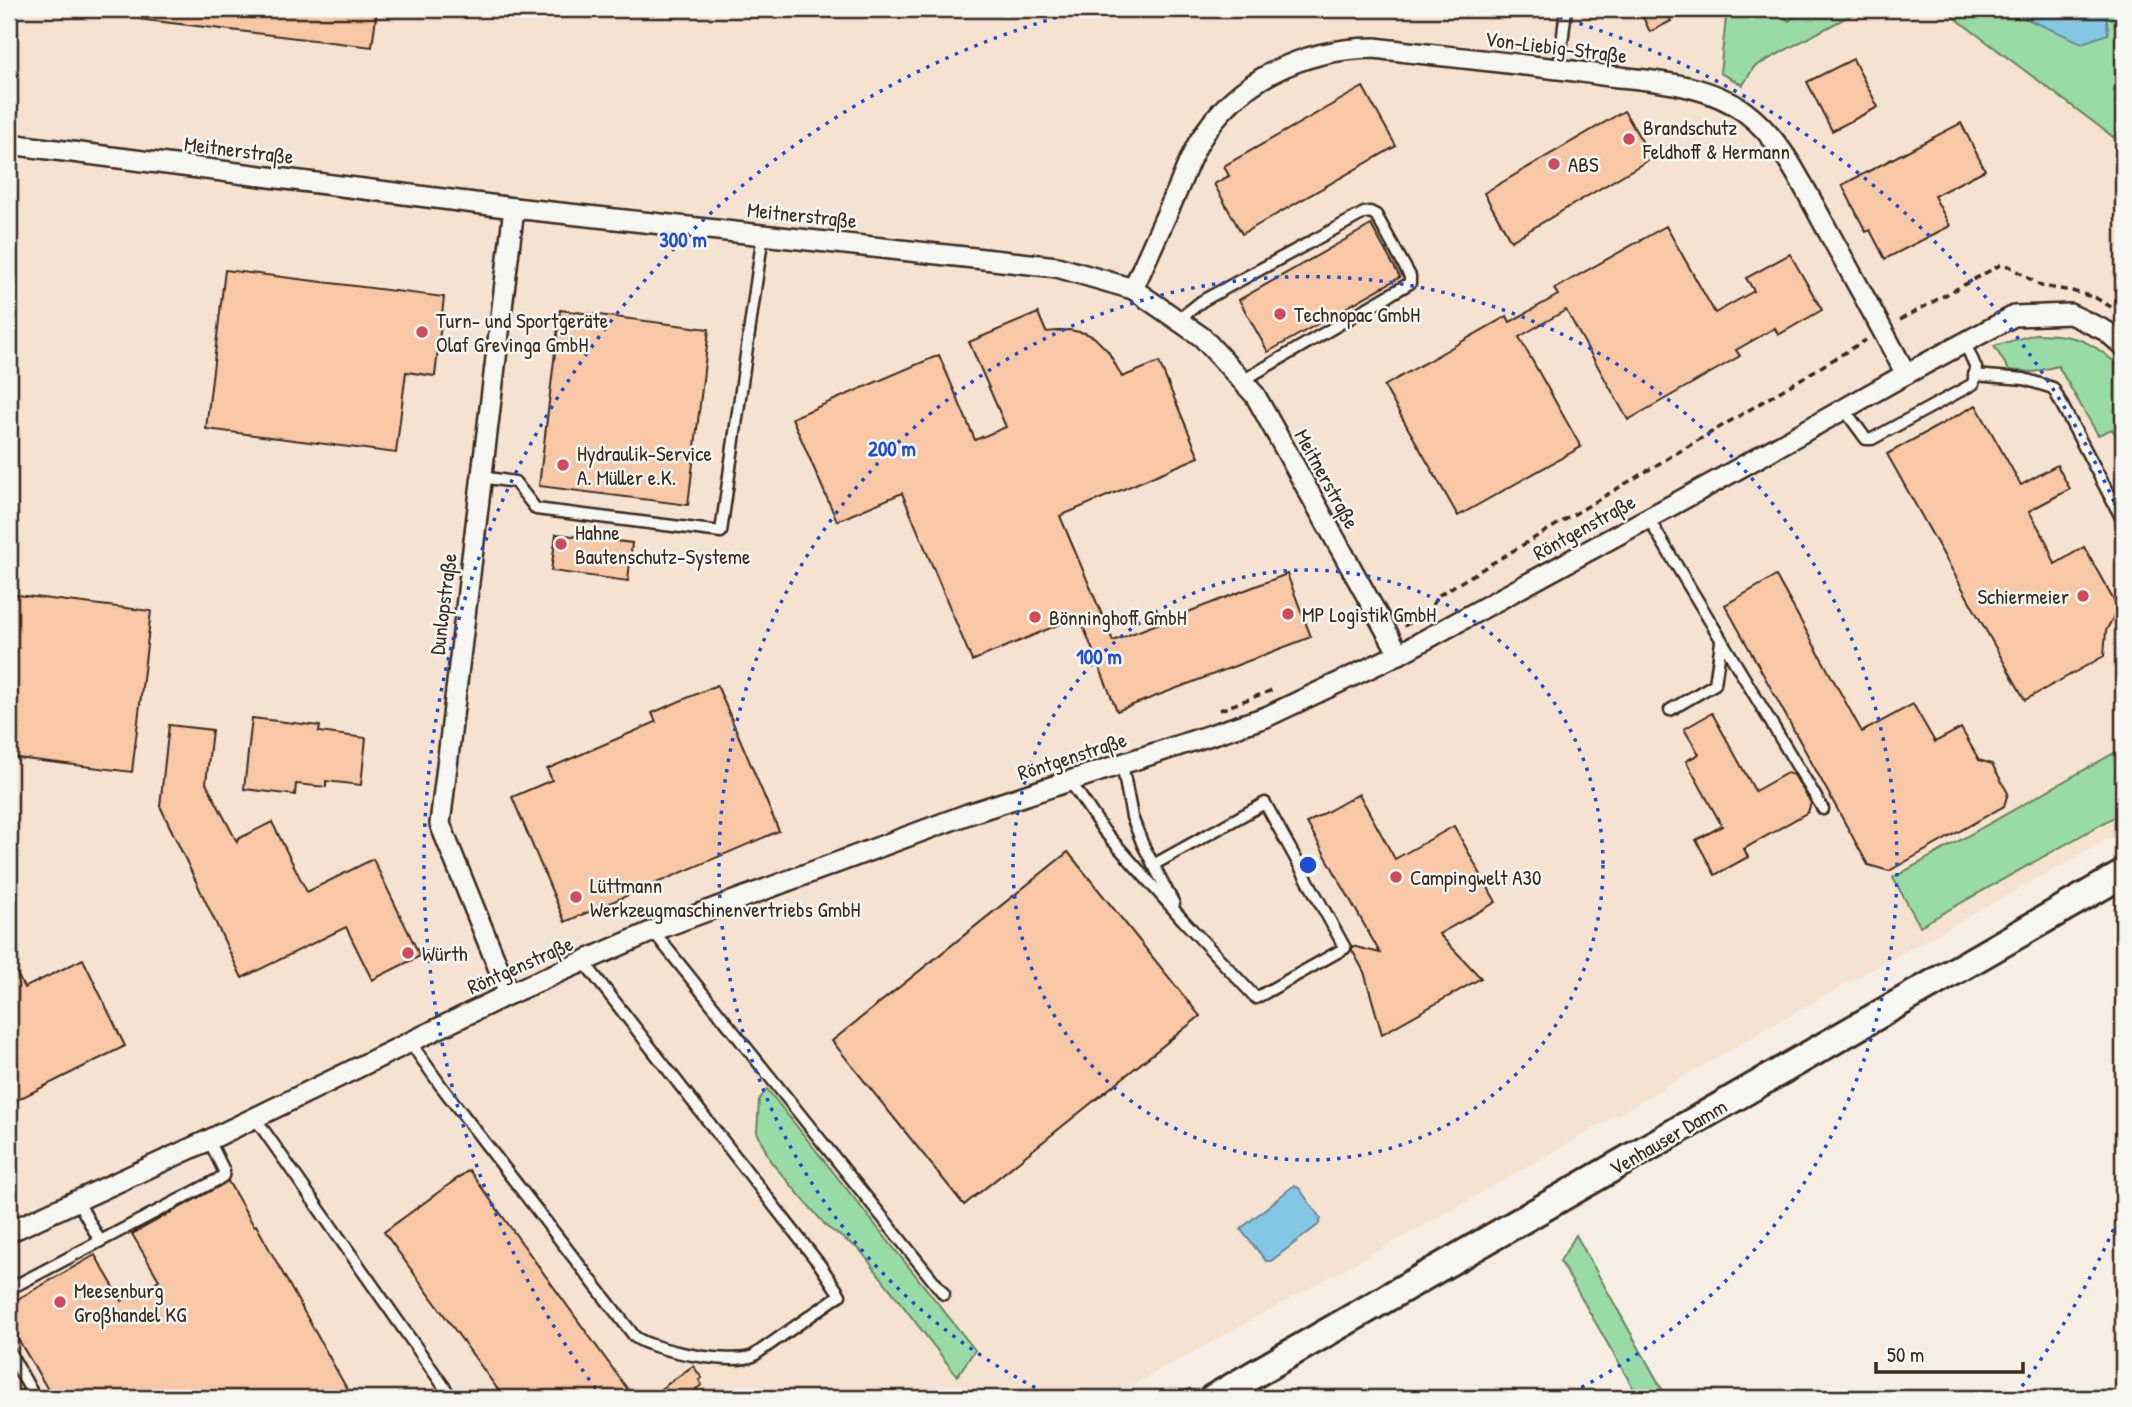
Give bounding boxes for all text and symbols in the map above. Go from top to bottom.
street label: Von-Liebig-Straße [1483,24,1629,70]
place label: Brandschutz Feldhoff & Hermann [1642,113,1790,166]
street label: Meitnerstraße [183,129,295,171]
marker: Brandschutz Feldhoff & Hermann [1621,131,1637,147]
place label: ABS [1568,150,1599,179]
marker: ABS [1546,156,1562,172]
street label: Meitnerstraße [746,195,858,235]
text: 300 m [659,225,707,254]
place label: Technopac GmbH [1294,300,1420,329]
place label: Turn- und Sportgeräte Olaf Grevinga GmbH [436,306,608,359]
marker: Technopac GmbH [1272,306,1288,322]
marker: Turn- und Sportgeräte Olaf Grevinga GmbH [414,324,430,340]
street label: Meitnerstraße [1288,424,1366,534]
text: 200 m [868,434,916,463]
place label: Hydraulik-Service A. Müller e.K. [577,439,712,492]
marker: Hydraulik-Service A. Müller e.K. [555,457,571,473]
street label: Röntgenstraße [1528,487,1640,567]
place label: Hahne Bautenschutz-Systeme [575,518,750,571]
marker: Hahne Bautenschutz-Systeme [553,536,569,552]
street label: Dunlopstraße [422,552,464,656]
place label: Schiermeier [1977,582,2069,611]
marker: Schiermeier [2075,588,2091,604]
place label: MP Logistik GmbH [1302,600,1436,629]
place label: Bönninghoff GmbH [1049,603,1187,632]
marker: MP Logistik GmbH [1280,606,1296,622]
marker: Bönninghoff GmbH [1027,609,1043,625]
text: 100 m [1076,642,1122,671]
street label: Röntgenstraße [1014,725,1130,787]
centre of rings [1296,853,1320,877]
place label: Campingwelt A30 [1410,863,1541,892]
marker: Campingwelt A30 [1388,869,1404,885]
place label: Lüttmann Werkzeugmaschinenvertriebs GmbH [590,871,861,924]
marker: Lüttmann Werkzeugmaschinenvertriebs GmbH [568,889,584,905]
street label: Röntgenstraße [462,929,578,1001]
place label: Würth [422,939,468,968]
marker: Würth [400,945,416,961]
street label: Venhauser Damm [1604,1092,1732,1182]
place label: Meesenburg Großhandel KG [74,1276,186,1329]
marker: Meesenburg Großhandel KG [52,1294,68,1310]
scale bar [1876,1330,2024,1374]
text: 50 m [1887,1340,1924,1369]

